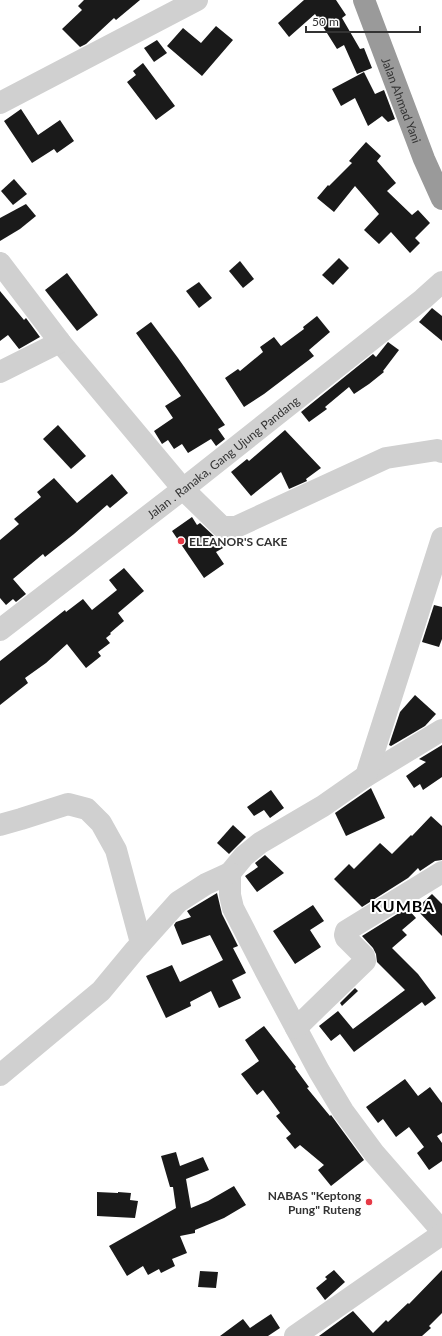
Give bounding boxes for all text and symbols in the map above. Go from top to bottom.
scale bar [306,8,420,34]
text: 50 m [312,14,339,29]
street label: Jalan Ahmad Yani [379,55,425,145]
street label: Jalan . Ranaka, Gang Ujung Pandang [144,393,302,522]
place label: ELEANOR'S CAKE [189,534,288,549]
marker: ELEANOR'S CAKE [176,536,186,546]
district label: KUMBA [371,896,435,915]
place label: NABAS "Keptong Pung" Ruteng [268,1188,362,1217]
marker: NABAS "Keptong Pung" Ruteng [364,1197,374,1207]

